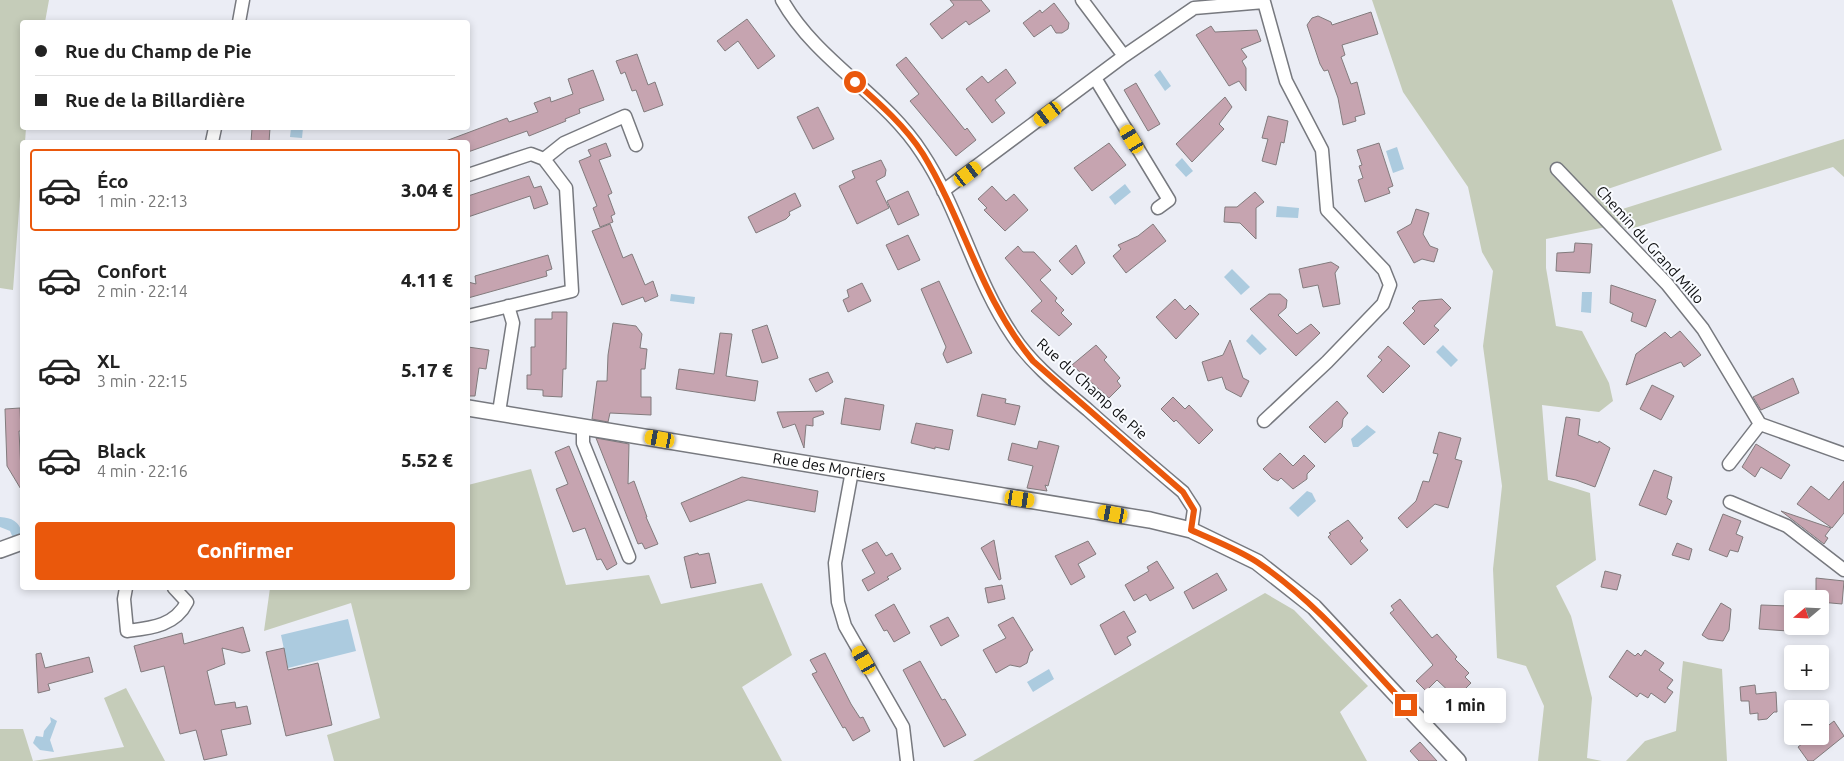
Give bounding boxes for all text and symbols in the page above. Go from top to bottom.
text: Rue du Champ de Pie [65,40,252,62]
route start [844,71,866,93]
text: Rue de la Billardière [65,89,245,111]
car [1031,99,1064,129]
car [1117,122,1146,156]
car [951,159,984,189]
icon: car [37,168,82,213]
text: Éco [97,170,129,192]
text: 3.04 € [401,179,453,201]
street label: Chemin du Grand Millo [1593,182,1708,307]
text: 1 min · 22:13 [97,192,188,210]
icon: car [37,258,82,303]
text: Confort [97,260,167,282]
text: 4.11 € [401,269,453,291]
text: 2 min · 22:14 [97,282,188,300]
street label: Rue du Champ de Pie [1034,335,1151,443]
icon: car [37,348,82,393]
text: XL [97,350,120,372]
text: 5.17 € [401,359,453,381]
text: 3 min · 22:15 [97,372,188,390]
car [643,429,676,449]
icon: car [37,438,82,483]
text: Black [97,440,146,462]
text: 5.52 € [401,449,453,471]
street label: Rue des Mortiers [772,449,887,484]
text: 4 min · 22:16 [97,462,188,480]
car [1004,489,1035,509]
car [1096,504,1129,524]
button: Confirmer [35,522,455,580]
north arrow [1784,590,1829,635]
map controls [1784,590,1829,745]
car [850,643,877,677]
button: + [1784,645,1829,690]
callout: 1 min [1424,688,1506,722]
route end [1395,694,1417,716]
text: 1 min [1445,696,1485,714]
button: − [1784,700,1829,745]

